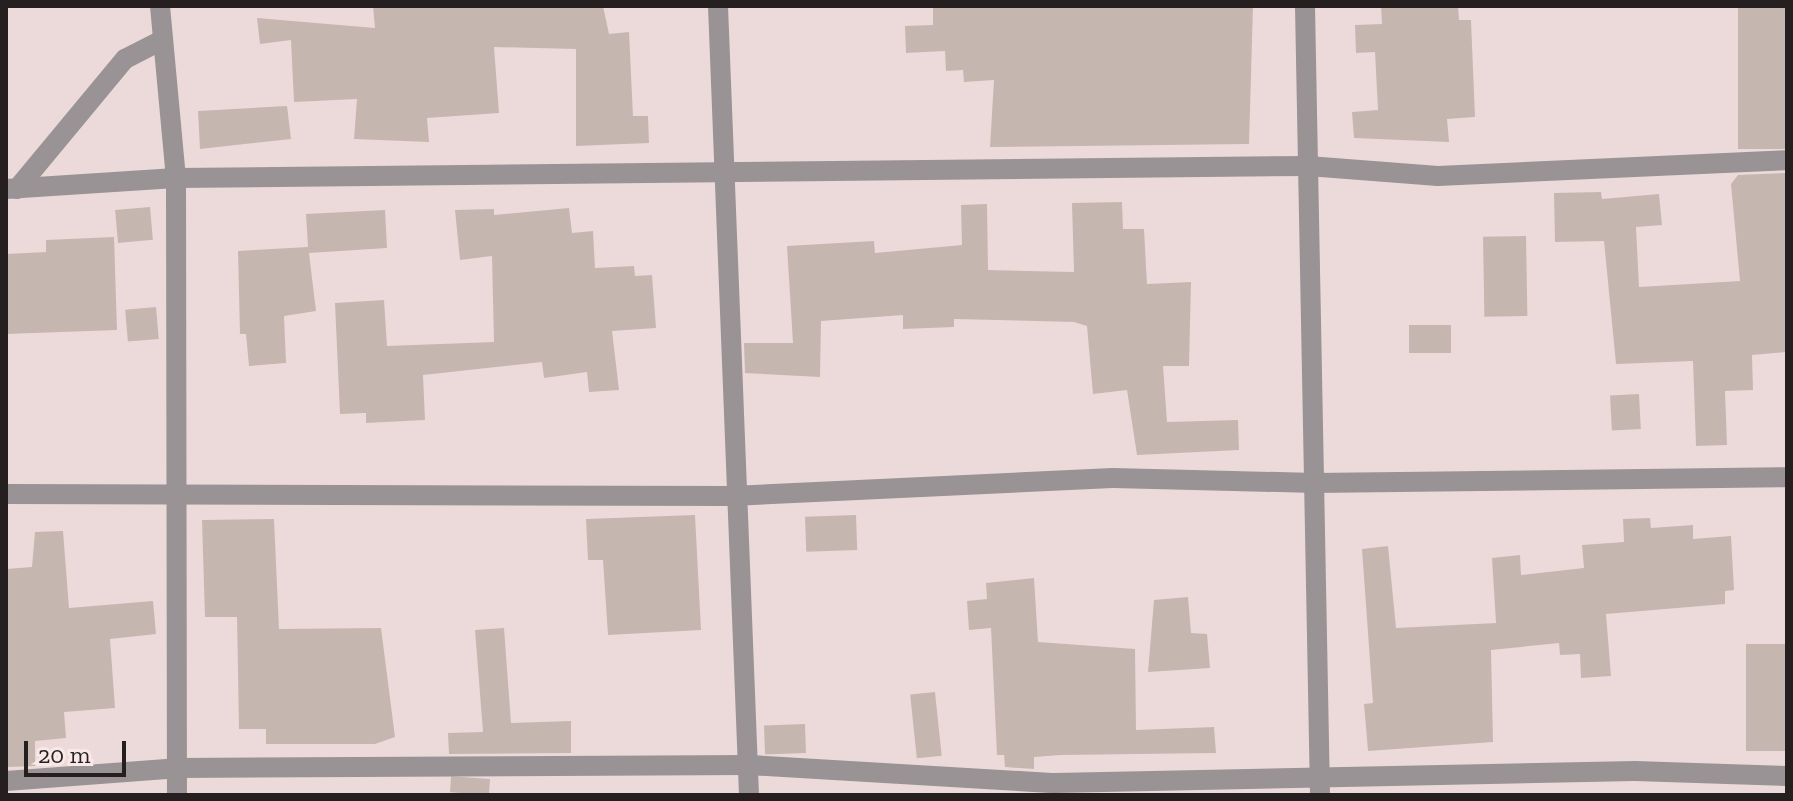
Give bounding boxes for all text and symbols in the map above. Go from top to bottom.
scale bar [28,725,130,775]
text: 20 m [38,740,90,769]

